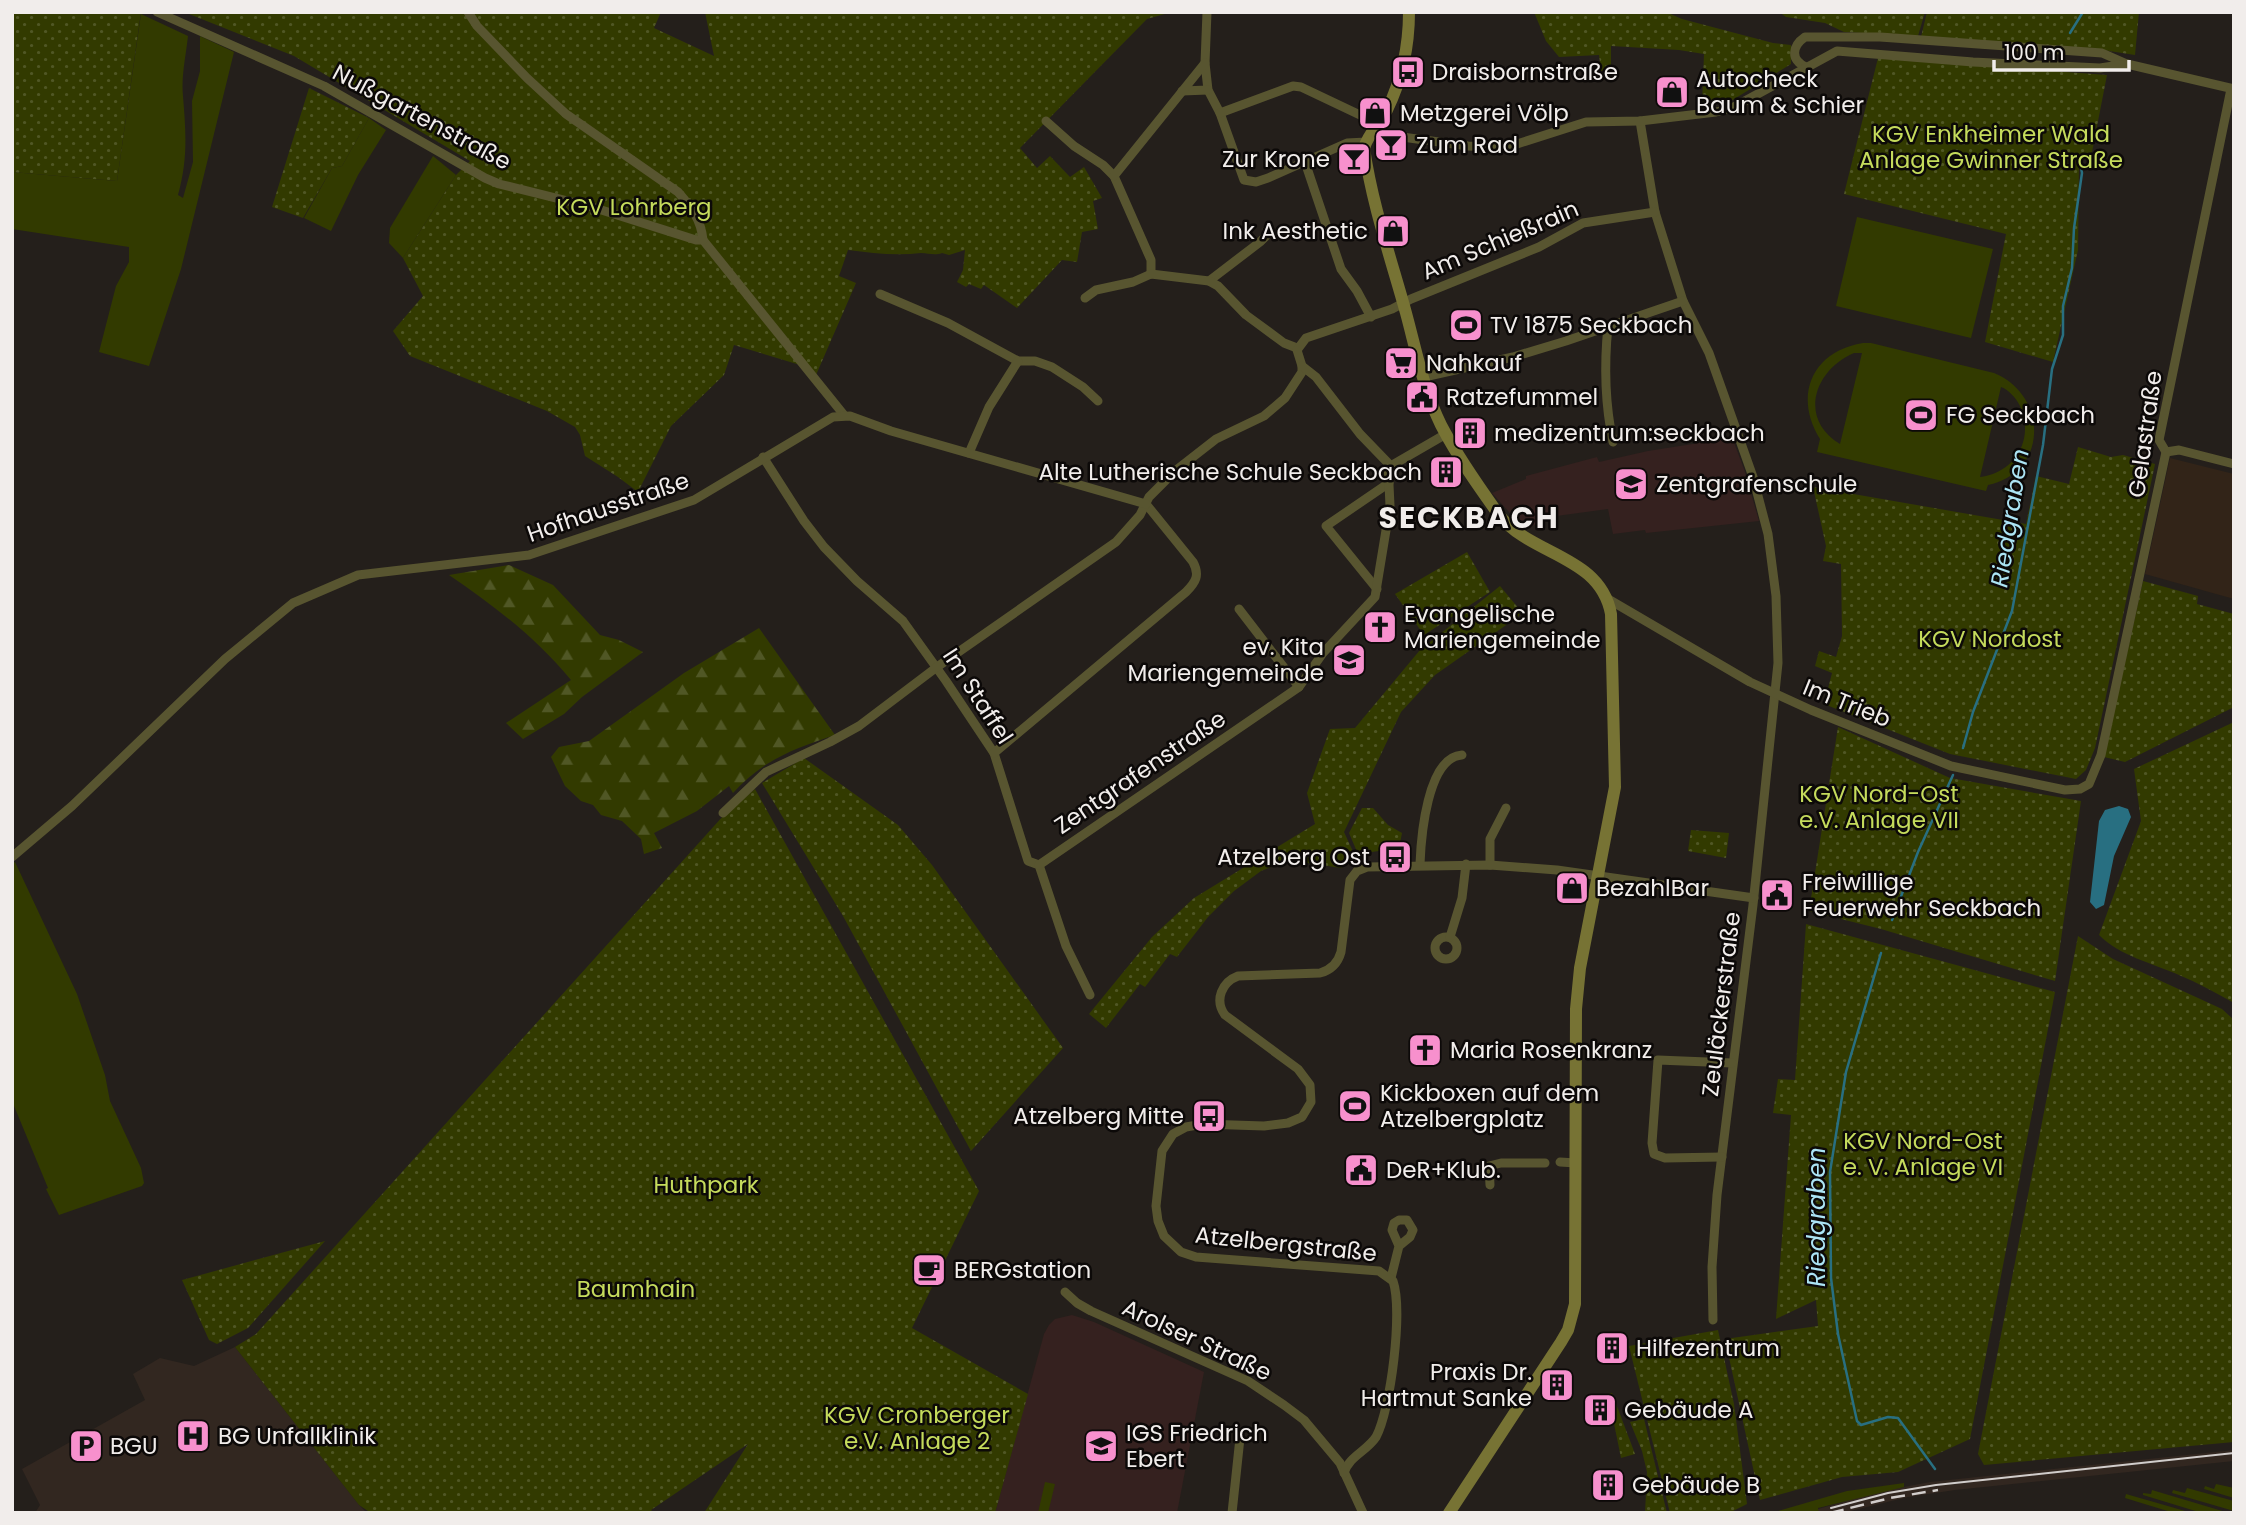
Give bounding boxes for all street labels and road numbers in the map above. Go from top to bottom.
street label: Nußgartenstraße [327,56,517,178]
street label: Am Schießrain [1417,193,1583,287]
street label: Gelastraße [2120,368,2170,500]
street label: Hofhausstraße [523,464,693,550]
street label: Im Staffel [935,642,1021,750]
street label: Im Trieb [1798,671,1896,735]
street label: Zentgrafenstraße [1048,703,1232,841]
street label: Zeuläckerstraße [1694,910,1748,1098]
street label: Atzelbergstraße [1194,1219,1378,1269]
street label: Arolser Straße [1117,1291,1277,1389]

